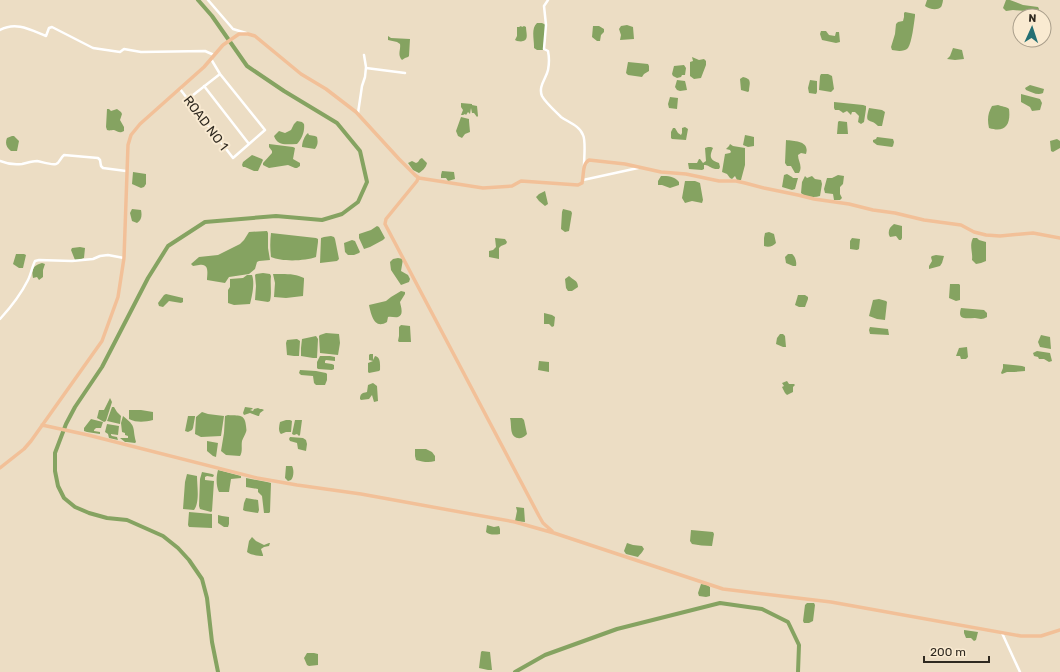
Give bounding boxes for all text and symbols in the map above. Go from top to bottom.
north arrow [1012,8,1052,48]
text: N [1028,12,1037,25]
street label: ROAD NO 1 [181,93,231,153]
scale bar [924,638,989,664]
text: 200 m [930,645,966,659]

